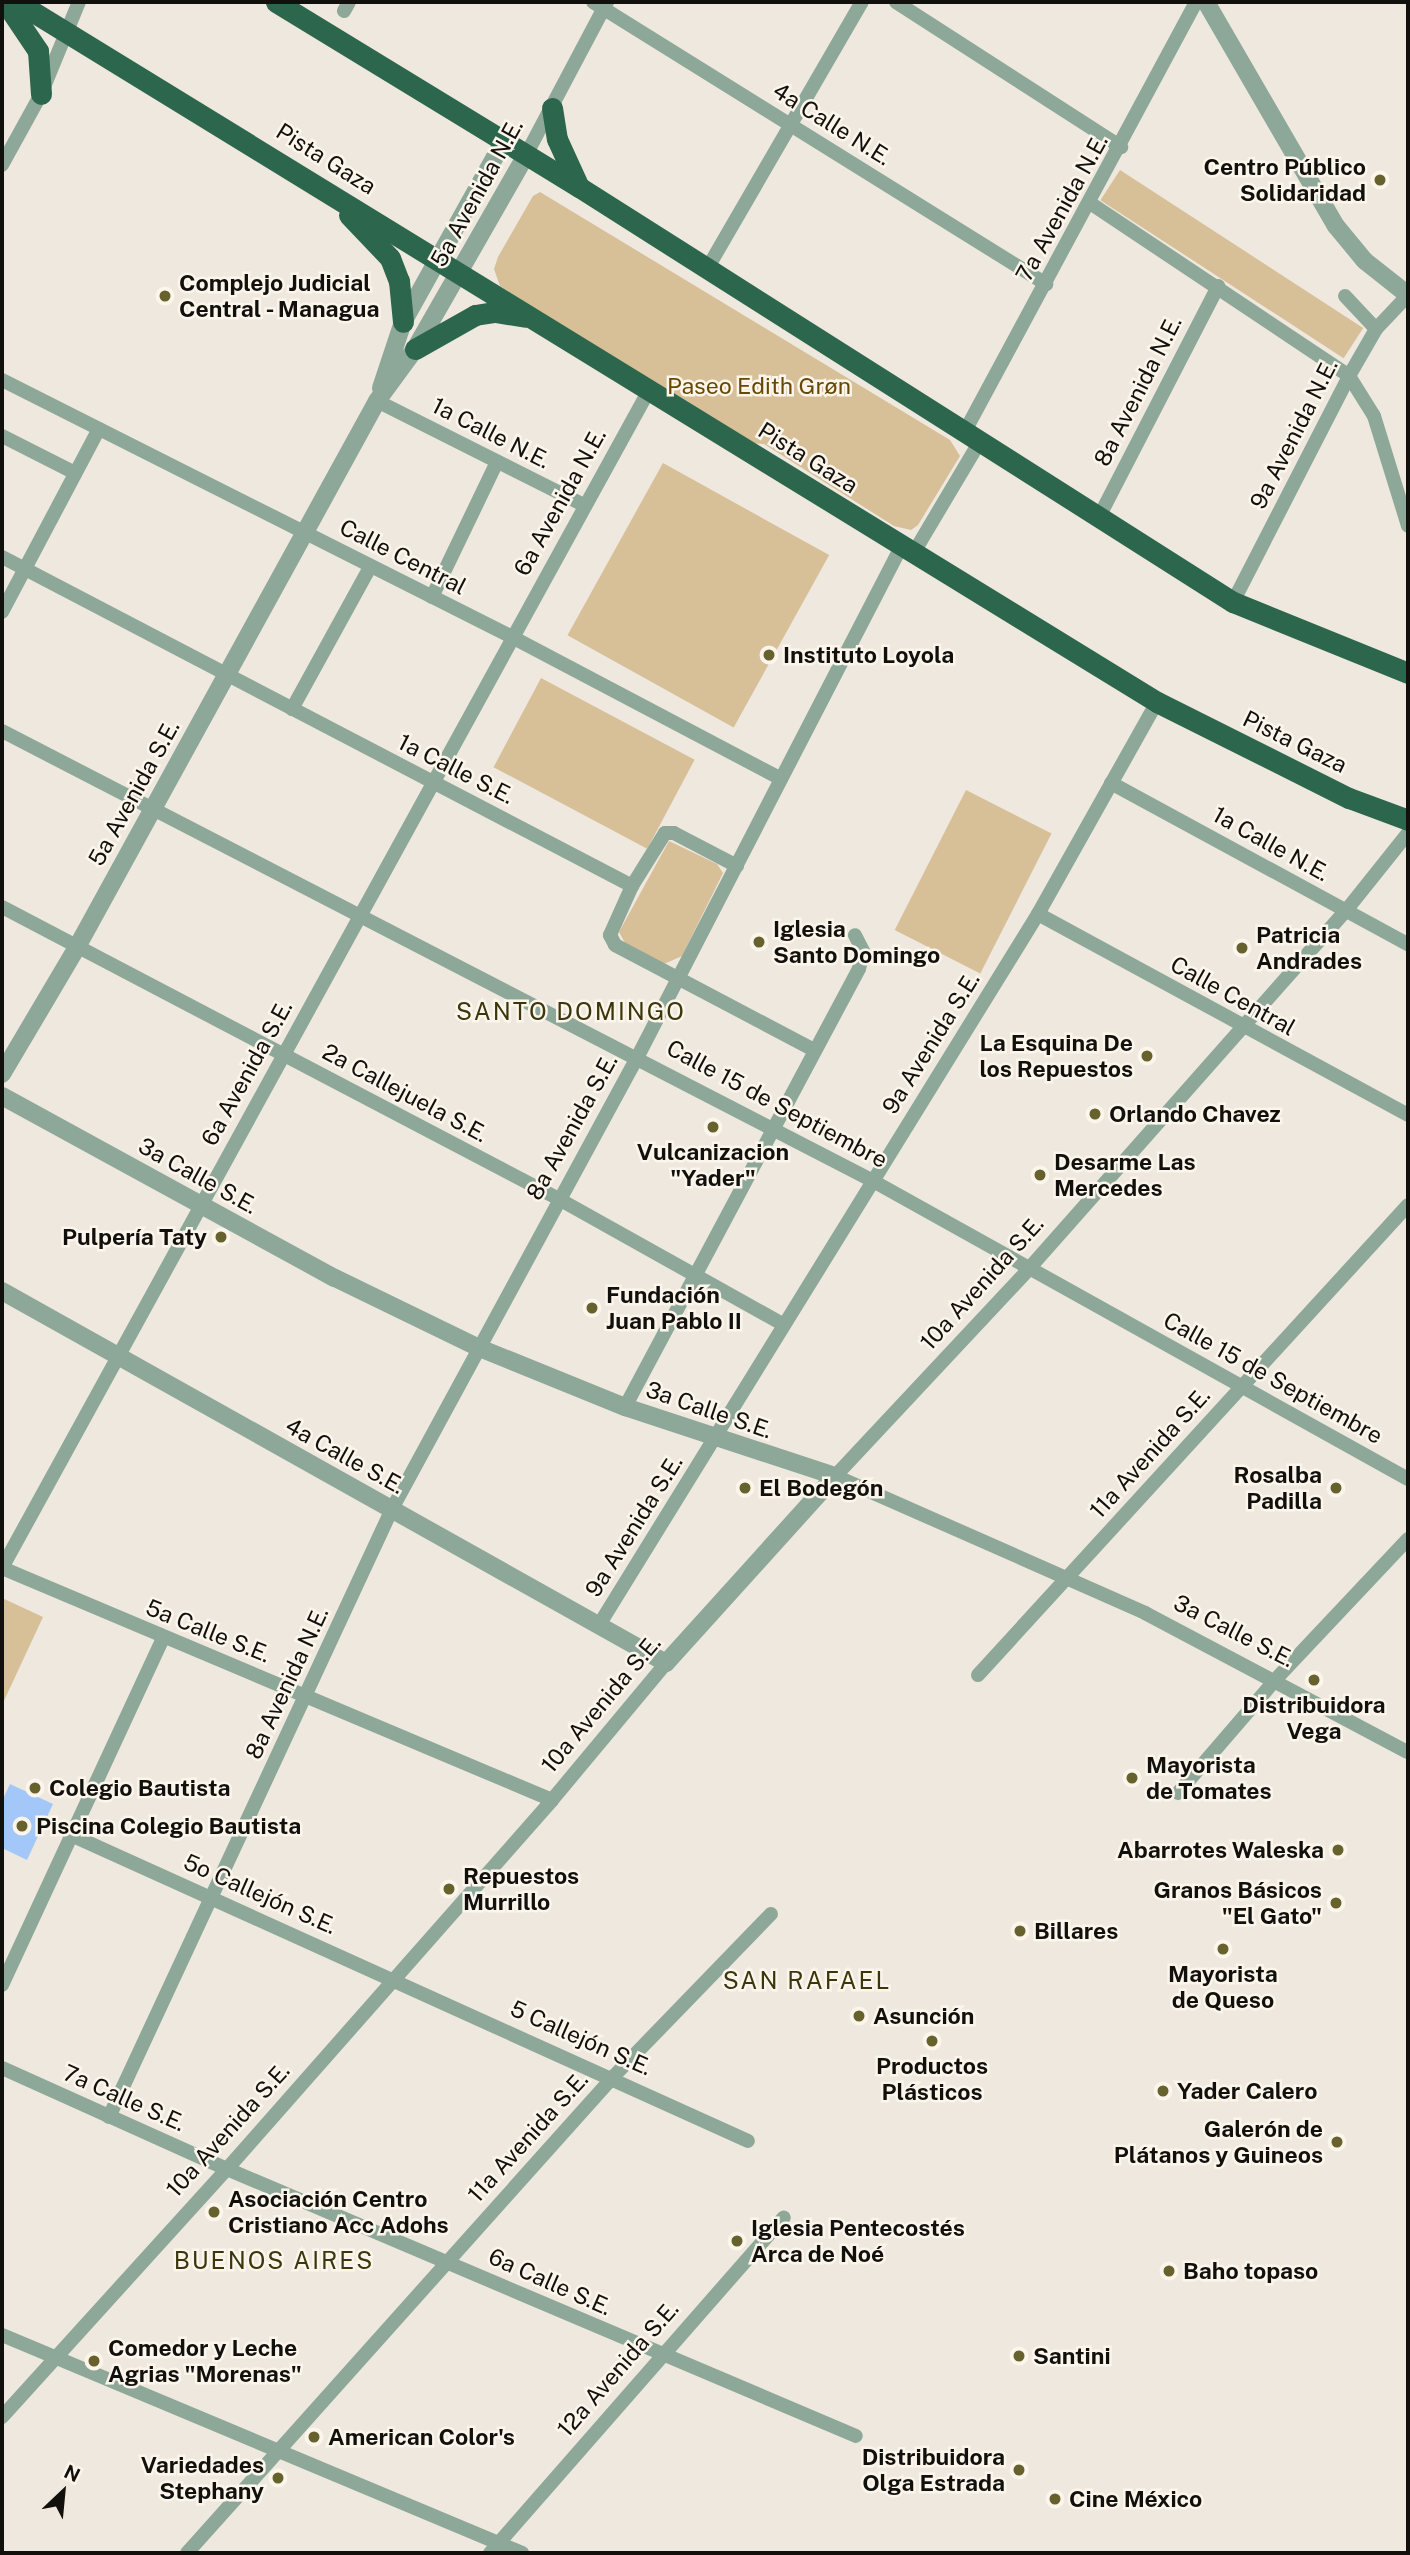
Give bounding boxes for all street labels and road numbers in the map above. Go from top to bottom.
street label: 4a Calle N.E. [768,77,896,171]
street label: 5a Avenida N.E. [425,114,529,272]
street label: Pista Gaza [271,118,381,200]
street label: 7a Avenida N.E. [1010,130,1114,286]
street label: 8a Avenida N.E. [1088,311,1188,471]
street label: 9a Avenida N.E. [1244,354,1344,514]
street label: 1a Calle N.E. [427,391,555,475]
street label: Pista Gaza [753,417,863,499]
street label: 6a Avenida N.E. [508,423,612,581]
street label: Calle Central [335,513,471,601]
street label: Pista Gaza [1238,705,1352,779]
street label: 5a Avenida S.E. [83,715,185,871]
street label: 1a Calle S.E. [393,728,519,810]
street label: 1a Calle N.E. [1208,801,1334,887]
street label: Calle Central [1166,950,1300,1042]
street label: 9a Avenida S.E. [876,967,986,1119]
street label: 6a Avenida S.E. [196,995,298,1151]
street label: Calle 15 de Septiembre [662,1034,892,1174]
street label: 2a Callejuela S.E. [318,1038,492,1148]
street label: 8a Avenida S.E. [521,1049,623,1205]
street label: 3a Calle S.E. [134,1132,262,1220]
street label: 10a Avenida S.E. [914,1210,1050,1356]
street label: Calle 15 de Septiembre [1158,1306,1388,1450]
street label: 3a Calle S.E. [642,1375,776,1445]
street label: 11a Avenida S.E. [1084,1382,1216,1524]
street label: 4a Calle S.E. [281,1412,409,1500]
street label: 9a Avenida S.E. [579,1450,689,1602]
street label: 3a Calle S.E. [1169,1589,1299,1673]
street label: 5a Calle S.E. [142,1593,274,1669]
street label: 8a Avenida N.E. [240,1602,334,1764]
street label: 10a Avenida S.E. [535,1630,667,1778]
street label: 5o Callejón S.E. [179,1848,341,1940]
street label: 5 Callejón S.E. [506,1995,656,2081]
street label: 10a Avenida S.E. [160,2057,296,2203]
street label: 7a Calle S.E. [58,2059,190,2137]
street label: 11a Avenida S.E. [462,2066,594,2208]
street label: 6a Calle S.E. [484,2243,616,2321]
street label: 12a Avenida S.E. [552,2295,684,2443]

